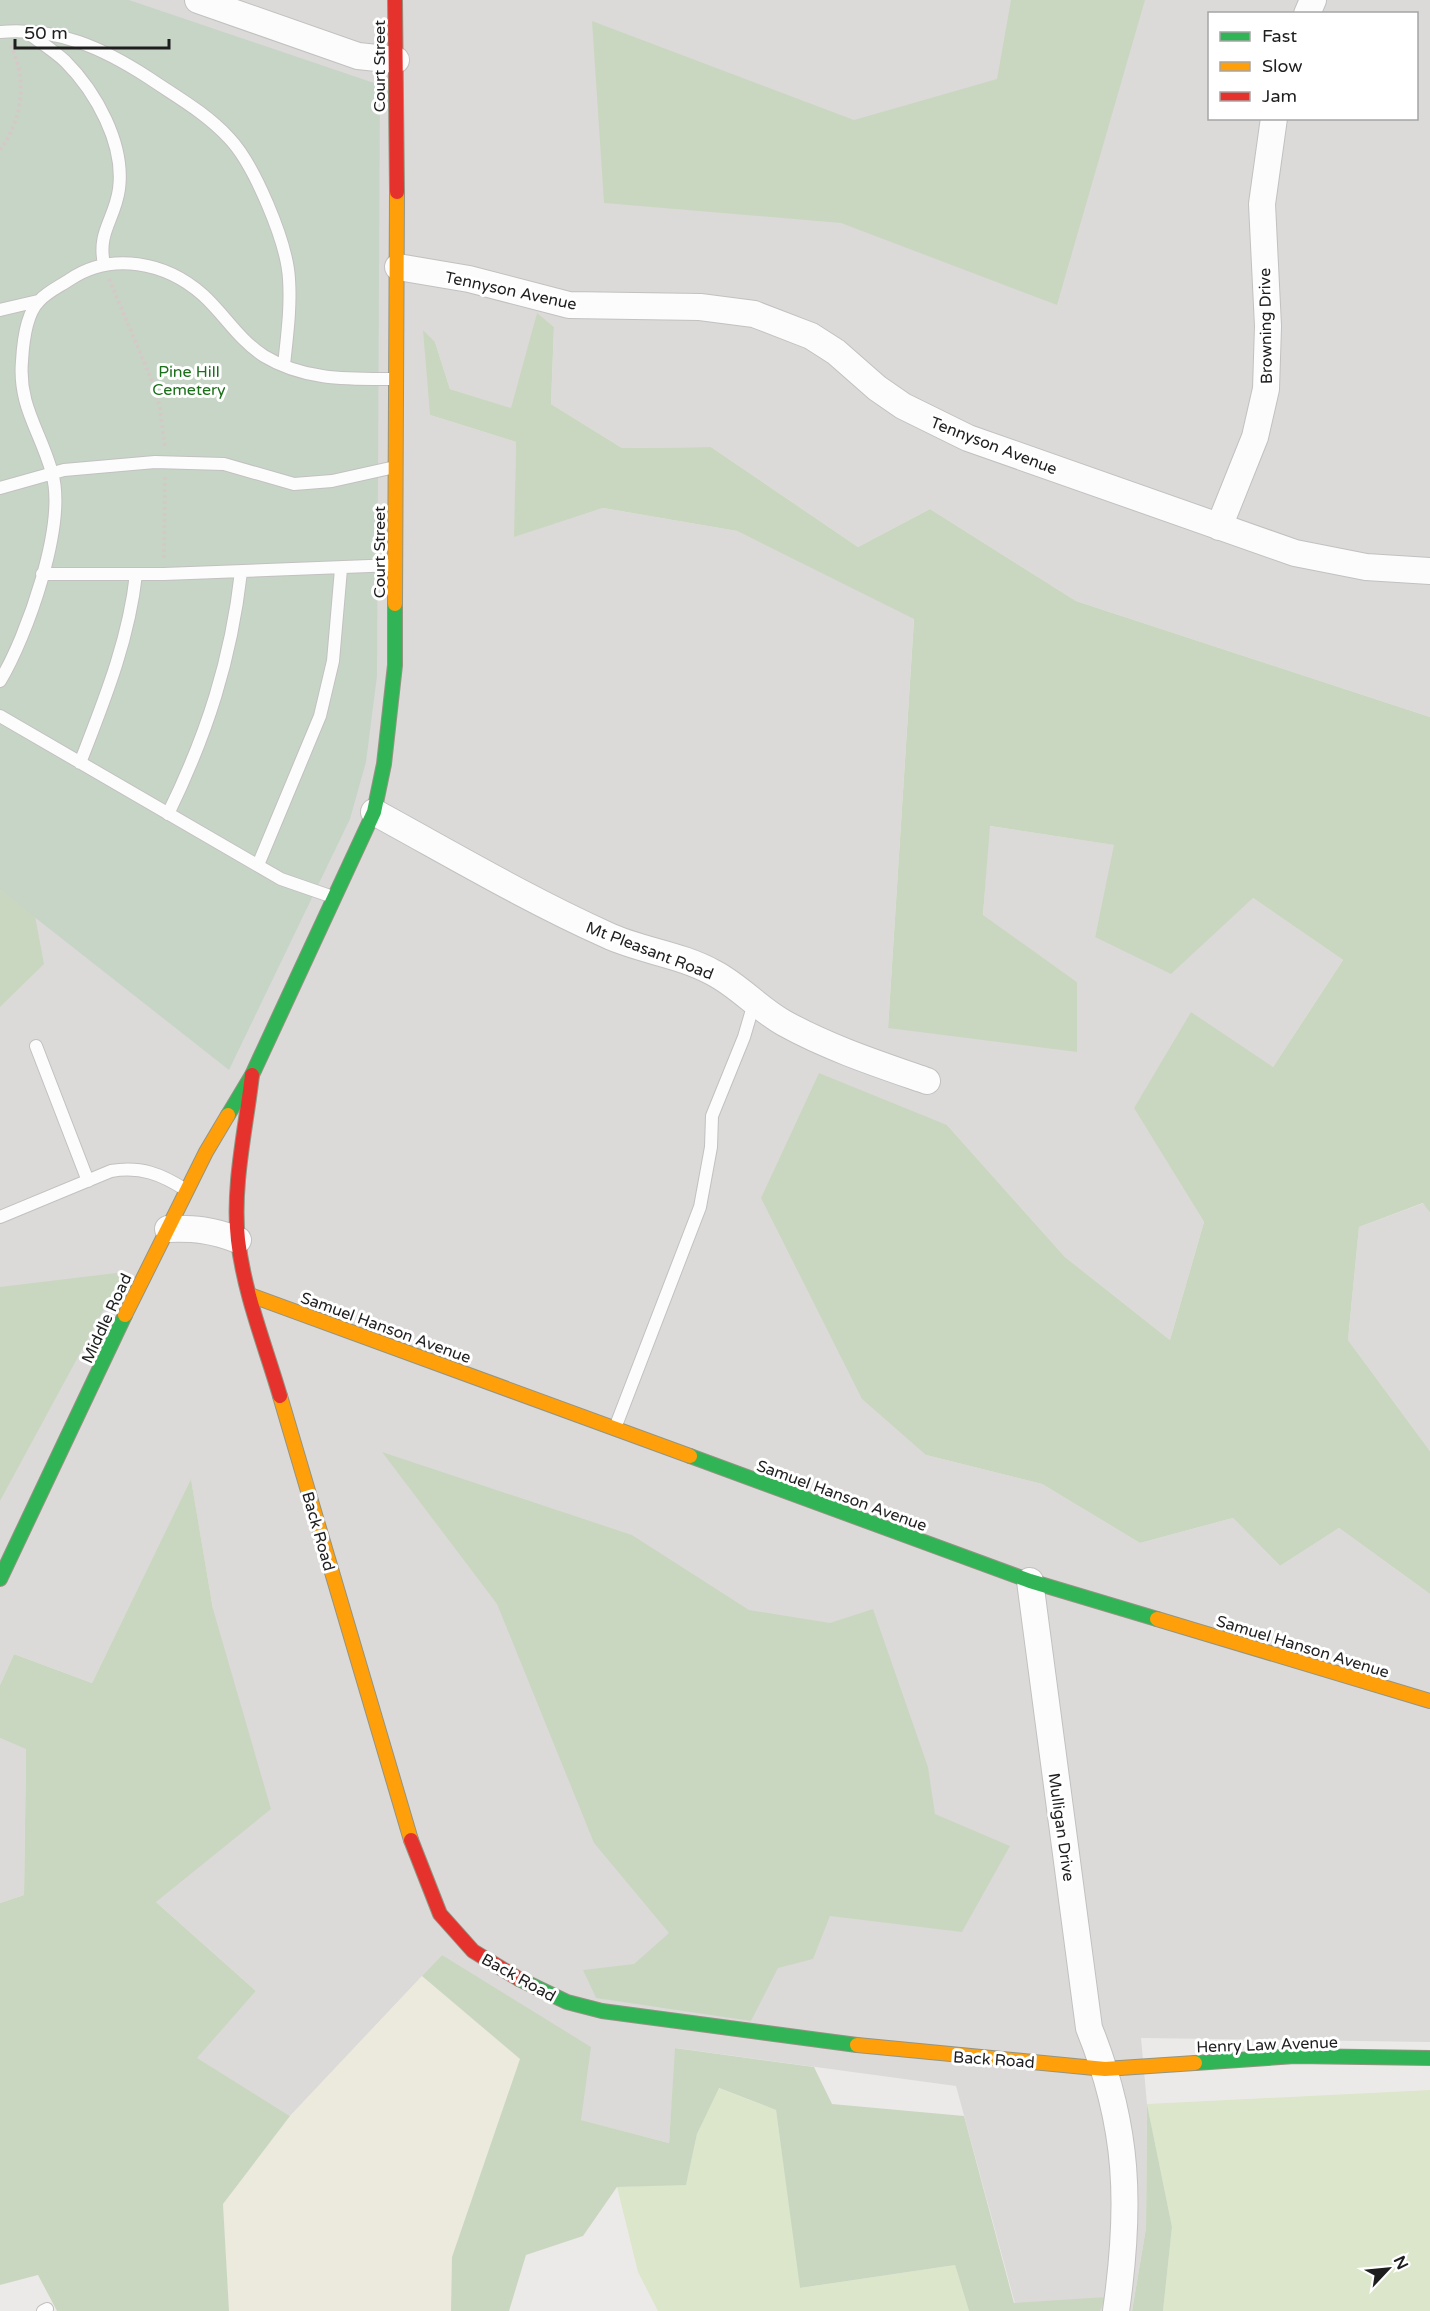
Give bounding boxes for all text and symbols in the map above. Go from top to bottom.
scale bar [15,12,170,50]
legend [1208,12,1418,120]
street label: Court Street [370,20,390,112]
text: 50 m [24,22,68,44]
text: Fast [1262,25,1297,47]
text: Slow [1262,55,1303,77]
text: Jam [1262,85,1297,107]
street label: Tennyson Avenue [443,267,579,315]
street label: Browning Drive [1255,268,1277,384]
park label: Pine Hill Cemetery [152,362,226,400]
street label: Tennyson Avenue [927,413,1060,479]
street label: Court Street [370,506,390,598]
street label: Mt Pleasant Road [583,917,716,984]
street label: Middle Road [77,1270,136,1367]
street label: Samuel Hanson Avenue [298,1288,474,1368]
street label: Samuel Hanson Avenue [754,1456,930,1536]
street label: Back Road [297,1489,339,1573]
street label: Samuel Hanson Avenue [1214,1611,1392,1683]
street label: Mulligan Drive [1043,1772,1079,1883]
street label: Back Road [478,1949,559,2006]
street label: Henry Law Avenue [1196,2033,1338,2057]
street label: Back Road [952,2047,1035,2073]
north arrow [1358,2239,1418,2299]
text: N [1389,2253,1412,2273]

